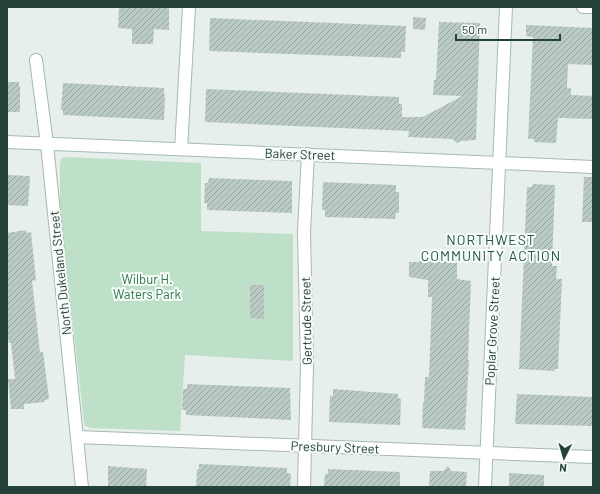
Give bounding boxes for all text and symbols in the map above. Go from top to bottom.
scale bar [456,16,560,42]
text: 50 m [462,22,487,36]
street label: Baker Street [264,145,336,163]
street label: North Dukeland Street [46,210,74,336]
district label: NORTHWEST COMMUNITY ACTION [421,231,561,264]
park label: Wilbur H. Waters Park [113,271,181,302]
street label: Poplar Grove Street [481,276,503,386]
street label: Gertrude Street [297,277,315,365]
street label: Presbury Street [290,437,380,457]
north arrow [544,438,584,478]
text: N [559,462,567,475]

